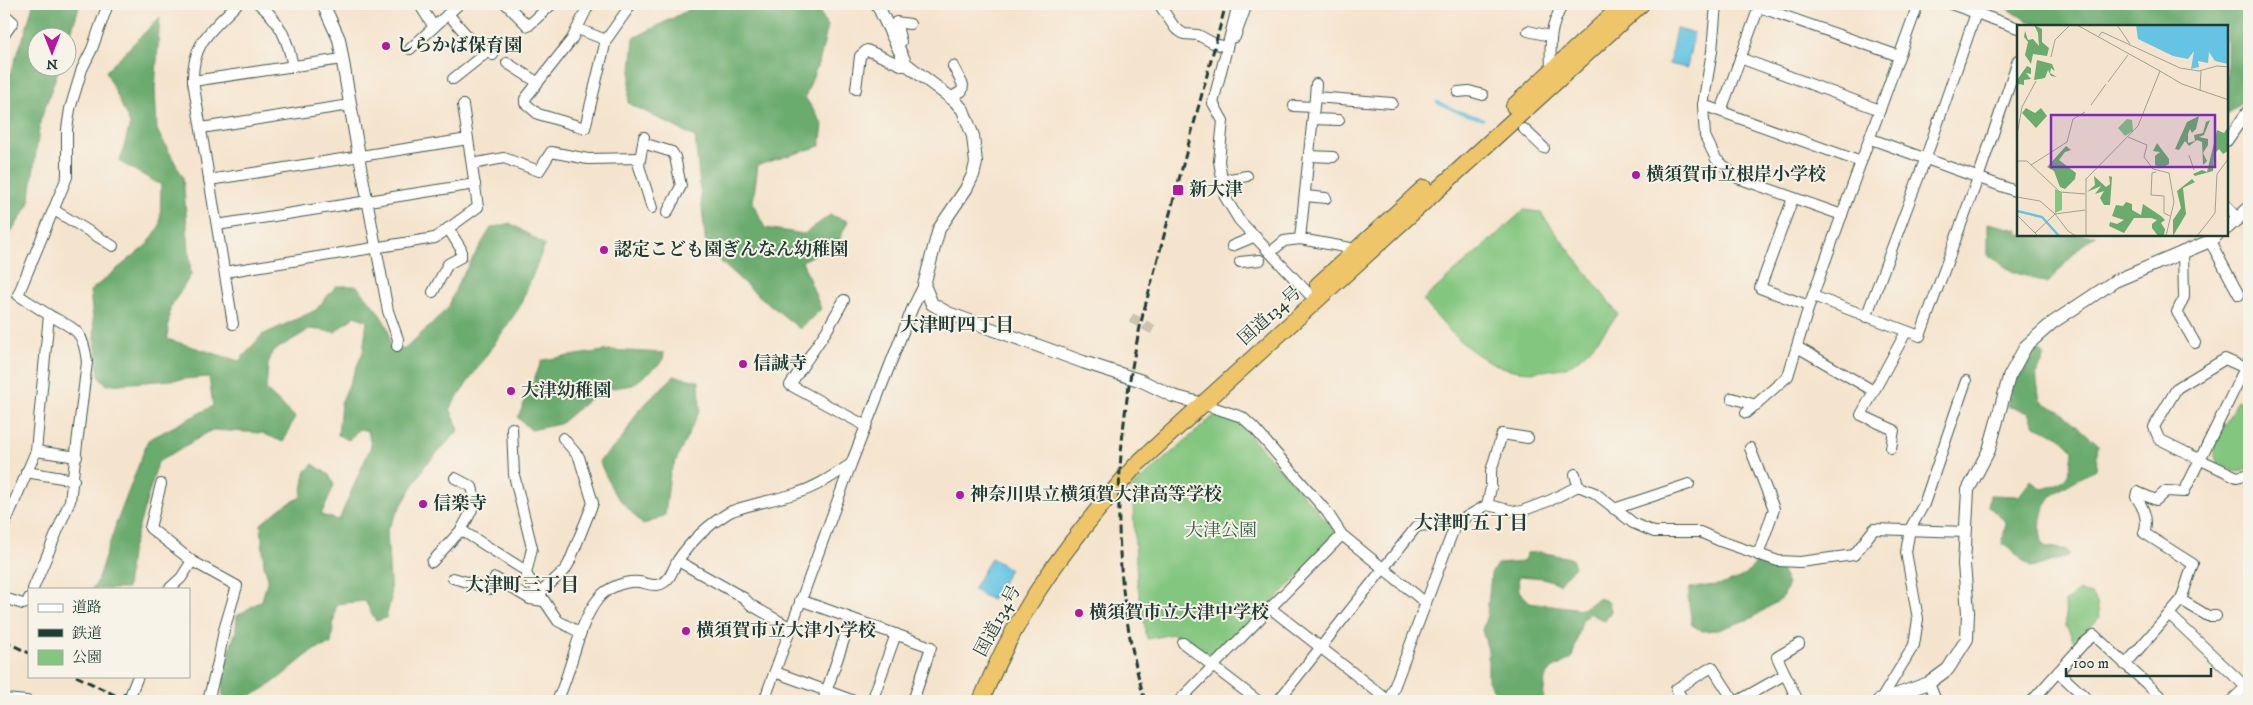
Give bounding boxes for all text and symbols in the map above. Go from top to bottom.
inset map [2017,25,2228,236]
north arrow [28,28,78,78]
place label: しらかば保育園 [396,35,522,57]
marker: しらかば保育園 [380,40,392,52]
text: N [46,55,58,73]
place label: 横須賀市立根岸小学校 [1646,164,1826,186]
marker: 横須賀市立根岸小学校 [1630,169,1642,181]
place label: 新大津 [1189,179,1243,201]
marker: 新大津 [1171,183,1185,197]
place label: 認定こども園ぎんなん幼稚園 [614,239,848,261]
marker: 認定こども園ぎんなん幼稚園 [598,244,610,256]
street label: 国道134号 [1234,282,1306,350]
district label: 大津町四丁目 [900,314,1014,337]
place label: 信誠寺 [753,353,807,375]
marker: 信誠寺 [737,358,749,370]
place label: 大津幼稚園 [521,380,611,402]
marker: 大津幼稚園 [505,385,517,397]
place label: 神奈川県立横須賀大津高等学校 [970,484,1222,506]
marker: 神奈川県立横須賀大津高等学校 [954,489,966,501]
place label: 信楽寺 [433,493,487,515]
marker: 信楽寺 [417,498,429,510]
district label: 大津町五丁目 [1414,512,1528,535]
park label: 大津公園 [1185,520,1257,542]
district label: 大津町三丁目 [465,574,579,597]
street label: 国道134号 [970,582,1026,660]
legend [28,588,190,678]
text: 道路 [72,598,102,617]
place label: 横須賀市立大津中学校 [1089,602,1269,624]
marker: 横須賀市立大津中学校 [1073,607,1085,619]
place label: 横須賀市立大津小学校 [696,620,876,642]
text: 鉄道 [72,624,102,643]
marker: 横須賀市立大津小学校 [680,625,692,637]
scale bar [2066,645,2210,677]
text: 公園 [72,648,102,667]
text: 100 m [2073,654,2109,673]

